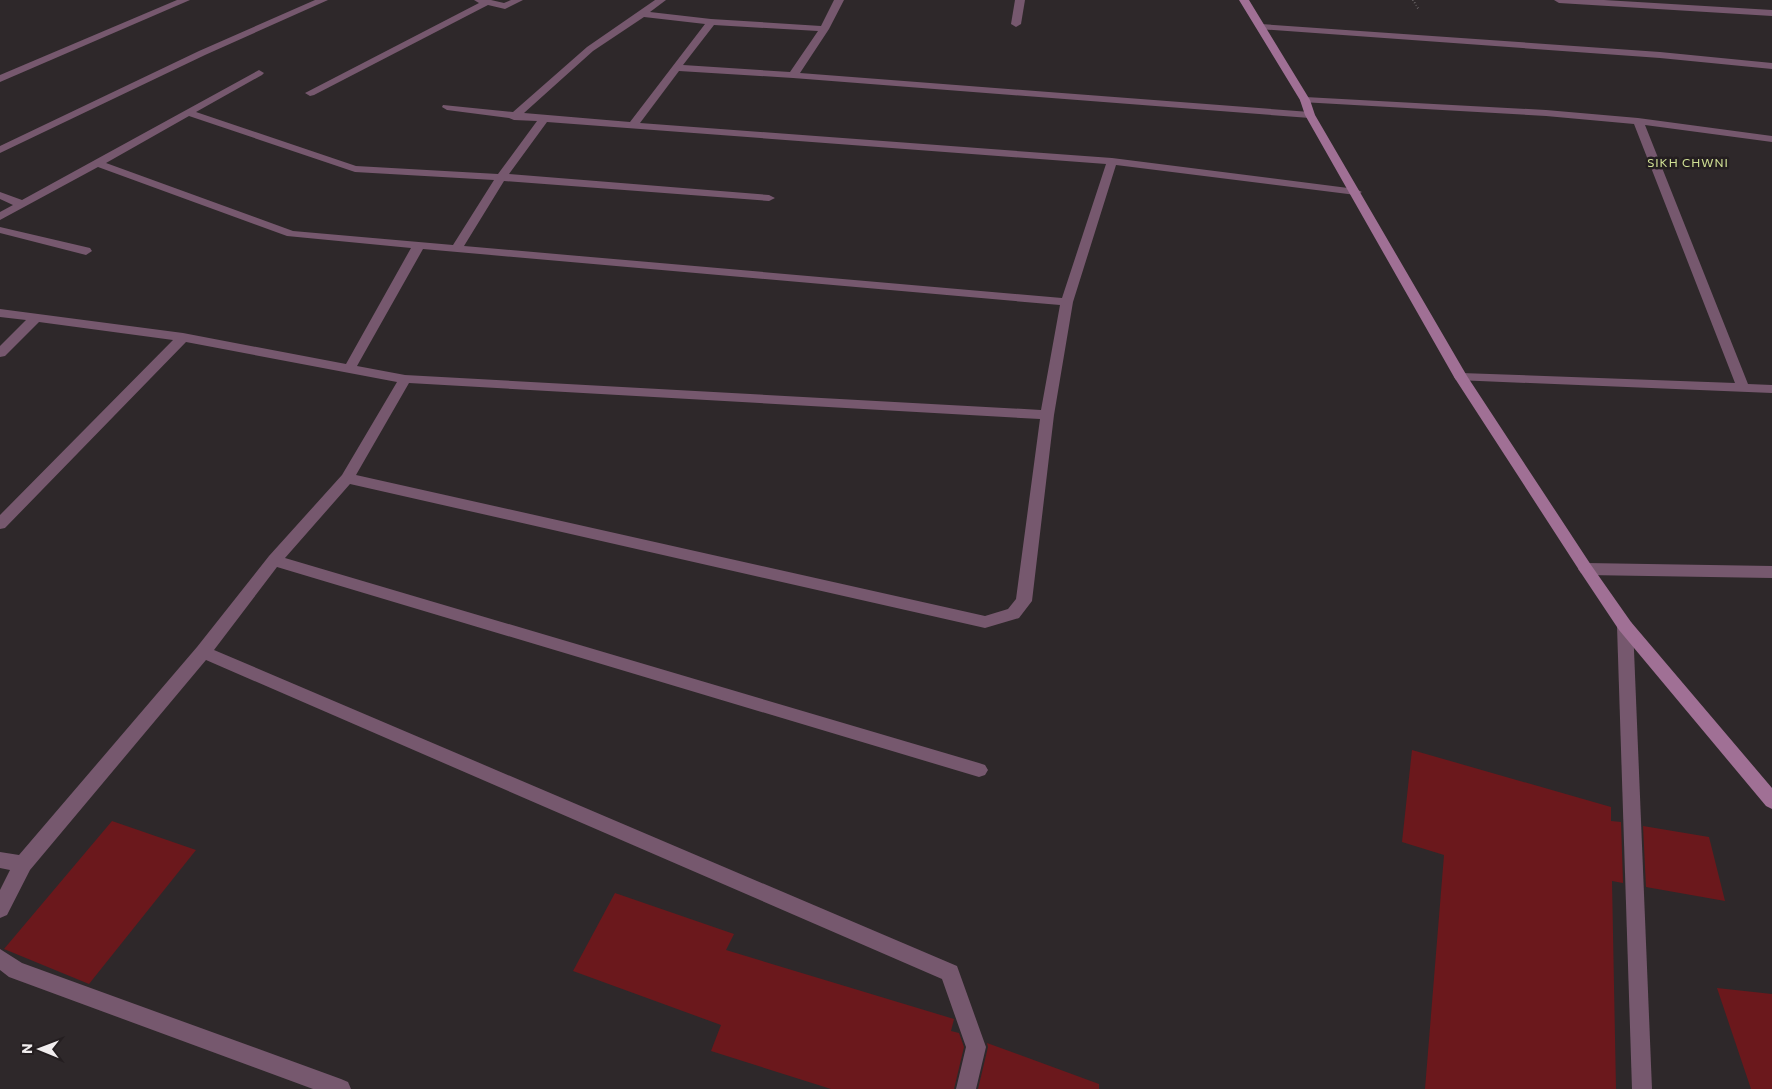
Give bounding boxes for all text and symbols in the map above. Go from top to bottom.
district label: SIKH CHWNI [1647,155,1729,169]
north arrow [15,1024,65,1074]
text: N [18,1043,35,1054]

